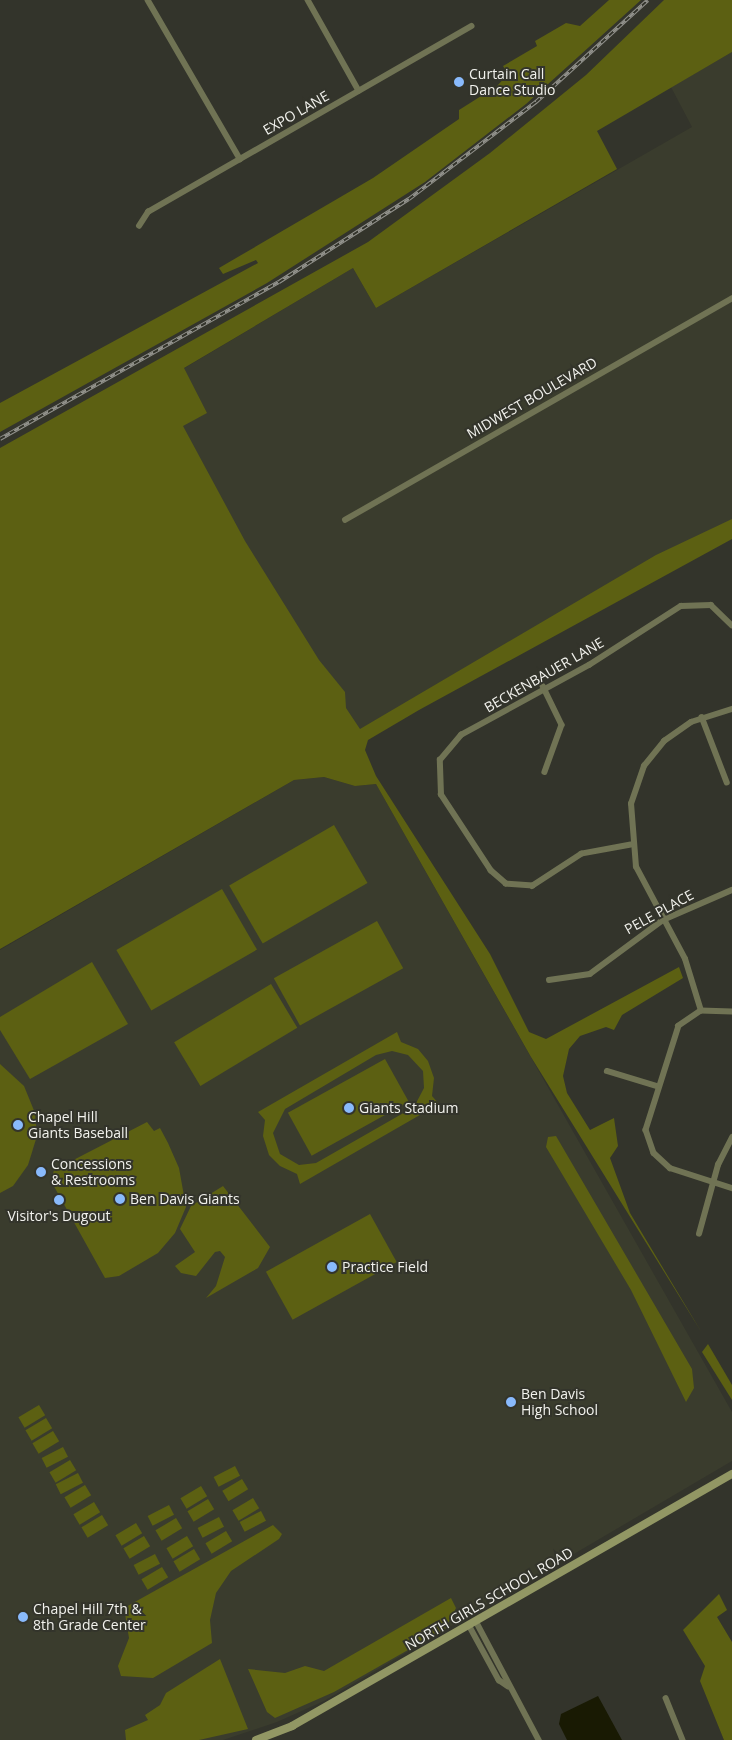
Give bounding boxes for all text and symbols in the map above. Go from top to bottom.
place label: Curtain Call Dance Studio [469,66,556,98]
marker: Curtain Call Dance Studio [453,76,465,88]
street label: EXPO LANE [260,87,332,139]
street label: MIDWEST BOULEVARD [464,354,600,442]
street label: BECKENBAUER LANE [481,634,607,716]
street label: PELE PLACE [622,886,696,938]
place label: Giants Stadium [359,1100,458,1116]
marker: Giants Stadium [343,1102,355,1114]
place label: Chapel Hill Giants Baseball [28,1109,128,1142]
marker: Chapel Hill Giants Baseball [12,1119,24,1131]
place label: Concessions & Restrooms [51,1156,135,1188]
marker: Concessions & Restrooms [35,1166,47,1178]
place label: Ben Davis Giants [130,1191,240,1207]
marker: Ben Davis Giants [114,1193,126,1205]
marker: Visitor's Dugout [53,1194,65,1206]
place label: Visitor's Dugout [8,1208,110,1224]
place label: Practice Field [342,1259,428,1275]
marker: Practice Field [326,1261,338,1273]
place label: Ben Davis High School [521,1386,598,1418]
marker: Ben Davis High School [505,1396,517,1408]
street label: NORTH GIRLS SCHOOL ROAD [402,1544,576,1654]
place label: Chapel Hill 7th & 8th Grade Center [33,1601,146,1634]
marker: Chapel Hill 7th & 8th Grade Center [17,1611,29,1623]

